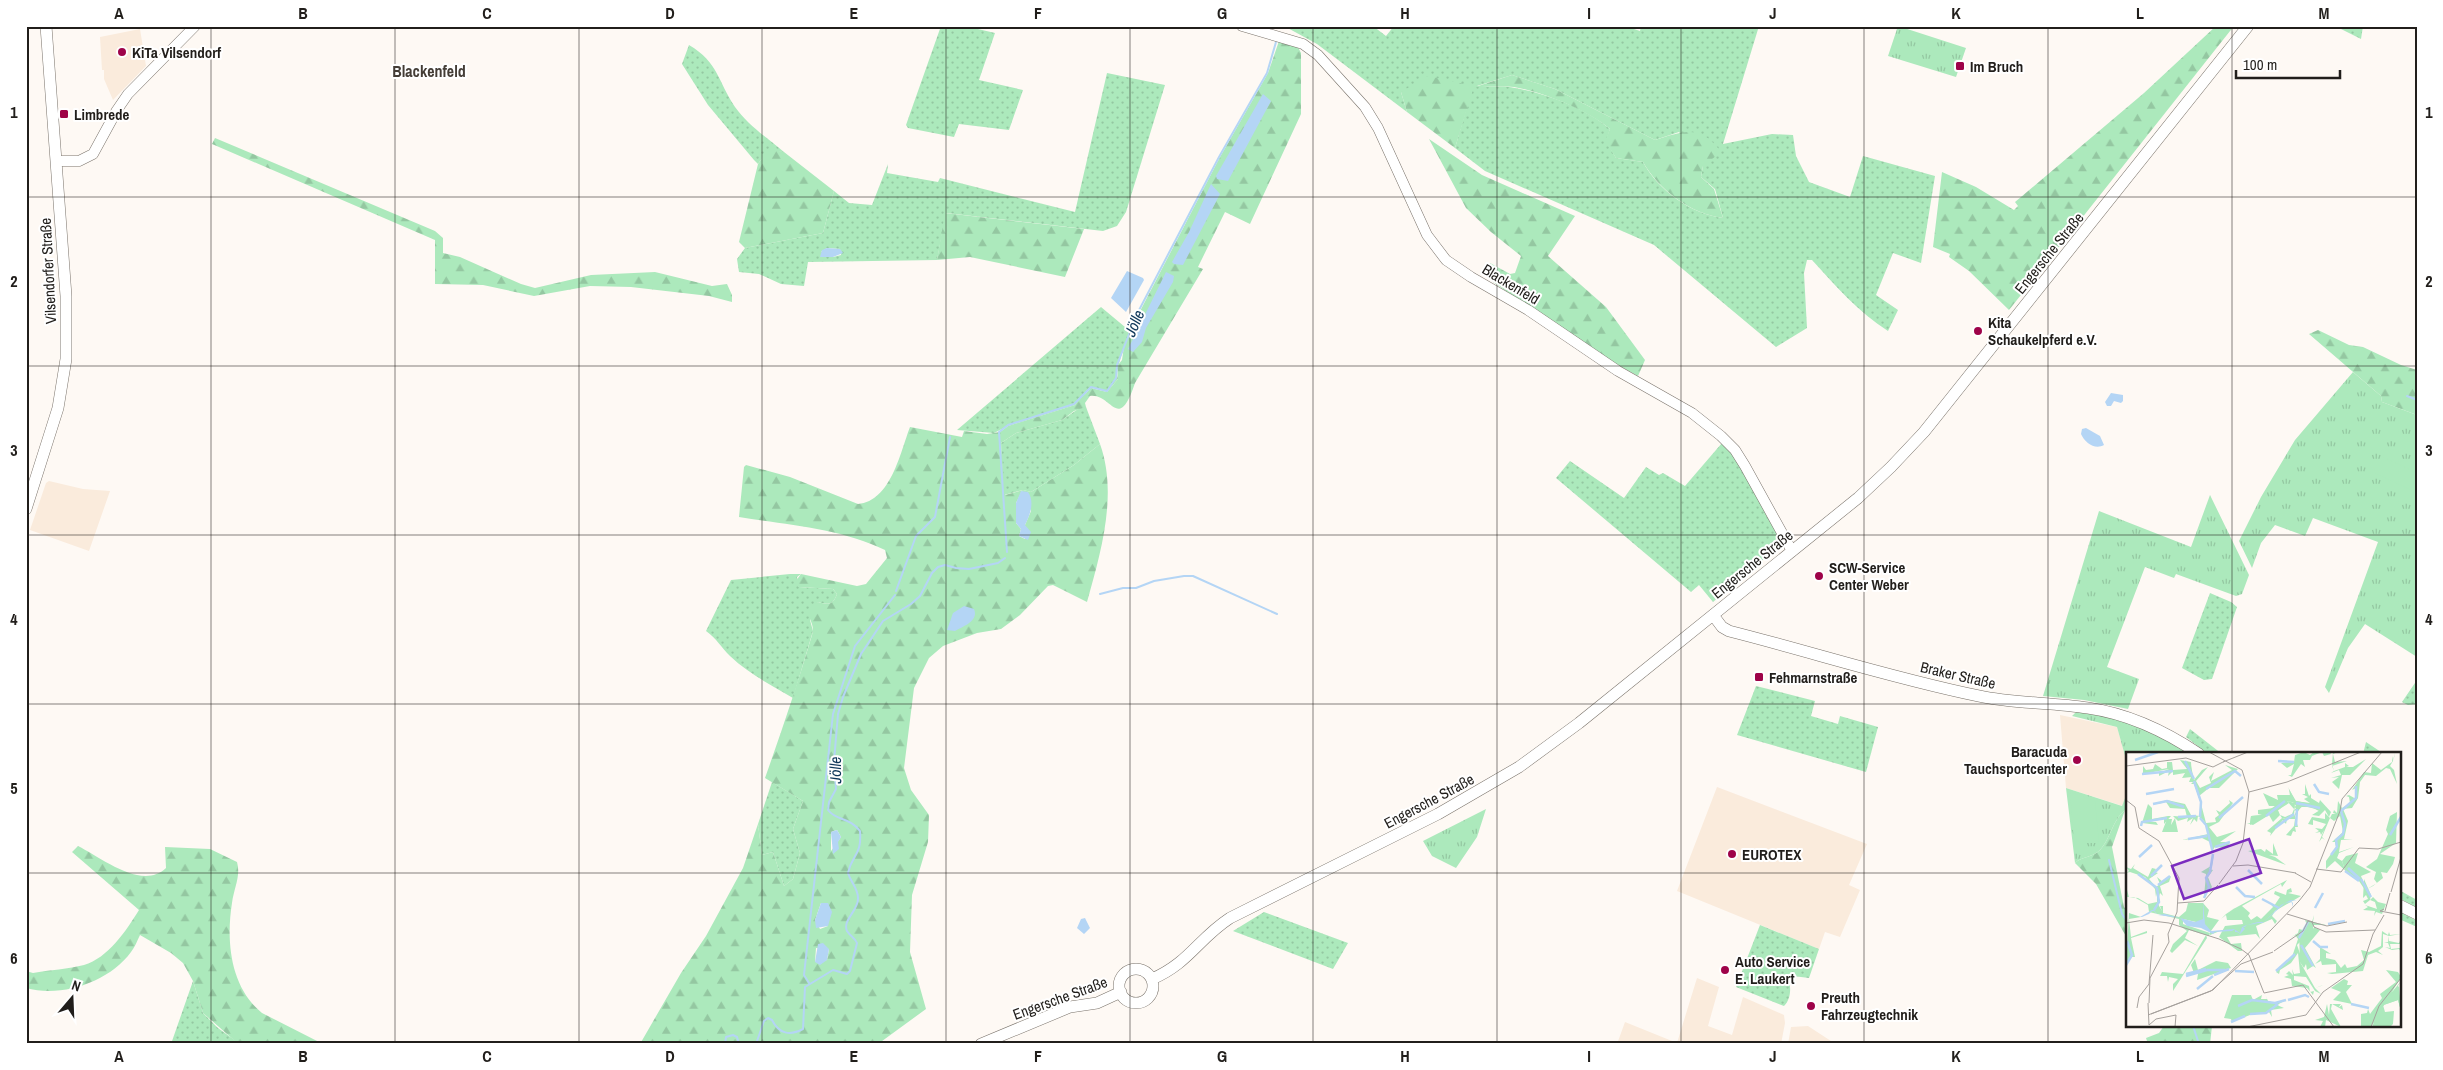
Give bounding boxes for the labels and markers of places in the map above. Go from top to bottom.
place label: KiTa Vilsendorf [132,42,222,63]
marker: KiTa Vilsendorf [116,46,128,58]
place label: Im Bruch [1970,56,2023,77]
marker: Im Bruch [1954,60,1966,72]
place label: Limbrede [74,104,130,125]
marker: Limbrede [58,108,70,120]
place label: Kita Schaukelpferd e.V. [1988,312,2097,350]
marker: Kita Schaukelpferd e.V. [1972,325,1984,337]
place label: SCW-Service Center Weber [1829,557,1909,595]
marker: SCW-Service Center Weber [1813,570,1825,582]
place label: Fehmarnstraße [1769,667,1857,688]
marker: Fehmarnstraße [1753,671,1765,683]
place label: Baracuda Tauchsportcenter [1964,741,2067,779]
marker: Baracuda Tauchsportcenter [2071,754,2083,766]
place label: EUROTEX [1742,844,1802,865]
marker: EUROTEX [1726,848,1738,860]
place label: Auto Service E. Laukert [1735,951,1810,989]
marker: Auto Service E. Laukert [1719,964,1731,976]
place label: Preuth Fahrzeugtechnik [1821,987,1918,1025]
marker: Preuth Fahrzeugtechnik [1805,1000,1817,1012]

